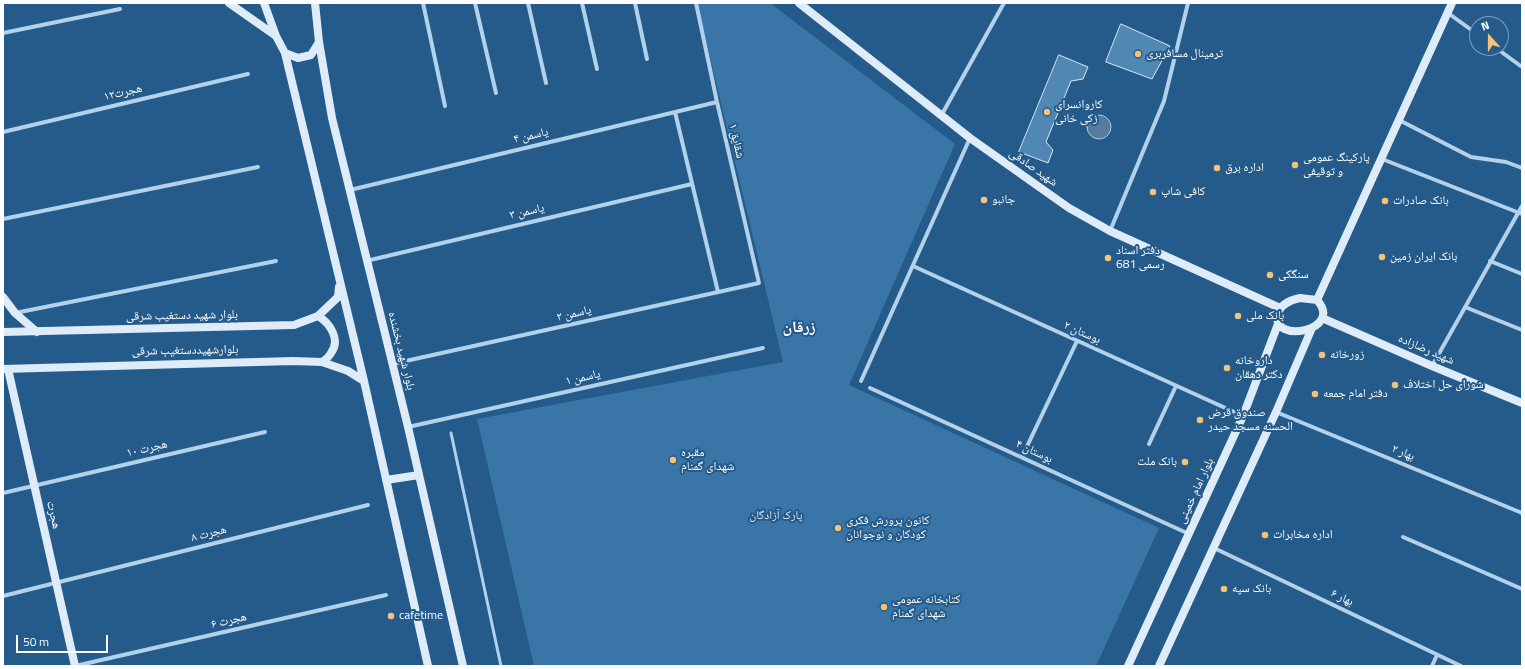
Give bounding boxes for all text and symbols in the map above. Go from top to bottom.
north arrow [1469,16,1509,56]
text: N [1479,17,1491,35]
place label: ترمینال مسافربری [1146,47,1223,61]
marker: ترمینال مسافربری [1133,49,1143,59]
street label: هجرت۱۲ [102,82,144,104]
place label: کاروانسرای زکی خانی [1055,98,1102,126]
marker: کاروانسرای زکی خانی [1042,107,1052,117]
street label: شقایق ۱ [725,122,747,160]
street label: یاسمن ۴ [512,125,550,147]
street label: شهید صادقی [1006,146,1060,190]
place label: پارکینگ عمومی و توقیفی [1303,151,1370,179]
marker: پارکینگ عمومی و توقیفی [1290,160,1300,170]
place label: اداره برق [1225,161,1264,175]
marker: اداره برق [1212,163,1222,173]
place label: کافی شاپ [1161,185,1205,199]
marker: کافی شاپ [1148,187,1158,197]
place label: جانبو [992,193,1015,207]
place label: بانک صادرات [1393,194,1449,208]
marker: جانبو [979,195,989,205]
marker: بانک صادرات [1380,196,1390,206]
street label: یاسمن ۳ [508,201,546,223]
place label: دفتر اسناد رسمی 681 [1116,244,1165,272]
place label: بانک ایران زمین [1390,250,1457,264]
marker: بانک ایران زمین [1377,252,1387,262]
marker: دفتر اسناد رسمی 681 [1103,253,1113,263]
place label: سنگکی [1278,268,1309,282]
marker: سنگکی [1265,270,1275,280]
street label: یاسمن ۲ [555,303,593,325]
street label: بلوار شهید دستغیب شرقی [126,308,238,324]
place label: بانک ملی [1246,309,1284,323]
street label: بلوار شهید بخشنده [384,310,418,392]
marker: بانک ملی [1233,311,1243,321]
district label: زرقان [782,318,816,338]
street label: بوستان ۲ [1061,318,1103,348]
street label: شهید رضازاده [1396,332,1456,368]
street label: بلوارشهیددستغیب شرقی [132,343,238,359]
place label: زورخانه [1330,348,1364,362]
marker: زورخانه [1317,350,1327,360]
place label: داروخانه دکتر دهقان [1235,354,1283,382]
marker: داروخانه دکتر دهقان [1222,363,1232,373]
street label: یاسمن ۱ [564,367,602,389]
place label: شورای حل اختلاف [1403,378,1484,392]
marker: شورای حل اختلاف [1390,380,1400,390]
place label: دفتر امام جمعه [1323,387,1388,401]
marker: دفتر امام جمعه [1310,389,1320,399]
place label: صندوق قرض الحسنه مسجد حیدر [1208,406,1293,434]
marker: صندوق قرض الحسنه مسجد حیدر [1195,415,1205,425]
street label: هجرت ۱۰ [125,437,169,461]
street label: بوستان ۴ [1013,437,1055,467]
street label: بهار ۲ [1389,442,1417,464]
place label: مقبره شهدای گمنام [681,446,734,474]
marker: مقبره شهدای گمنام [668,455,678,465]
place label: بانک ملت [1137,455,1177,469]
street label: بلوار امام خمینی [1175,456,1217,526]
marker: بانک ملت [1180,457,1190,467]
street label: هجرت [43,500,63,530]
park label: پارک آزادگان [749,509,803,523]
place label: کانون پرورش فکری کودکان و نوجوانان [846,514,929,542]
street label: هجرت ۸ [190,523,228,545]
marker: کانون پرورش فکری کودکان و نوجوانان [833,523,843,533]
place label: اداره مخابرات [1273,528,1333,542]
marker: اداره مخابرات [1260,530,1270,540]
place label: بانک سپه [1232,582,1271,596]
marker: بانک سپه [1219,584,1229,594]
street label: بهار ۶ [1328,586,1356,610]
place label: کتابخانه عمومی شهدای گمنام [892,593,960,621]
marker: کتابخانه عمومی شهدای گمنام [879,602,889,612]
place label: cafetime [399,609,443,623]
street label: هجرت ۶ [210,610,248,632]
marker: cafetime [386,611,396,621]
scale bar [18,627,110,653]
text: 50 m [23,632,49,651]

